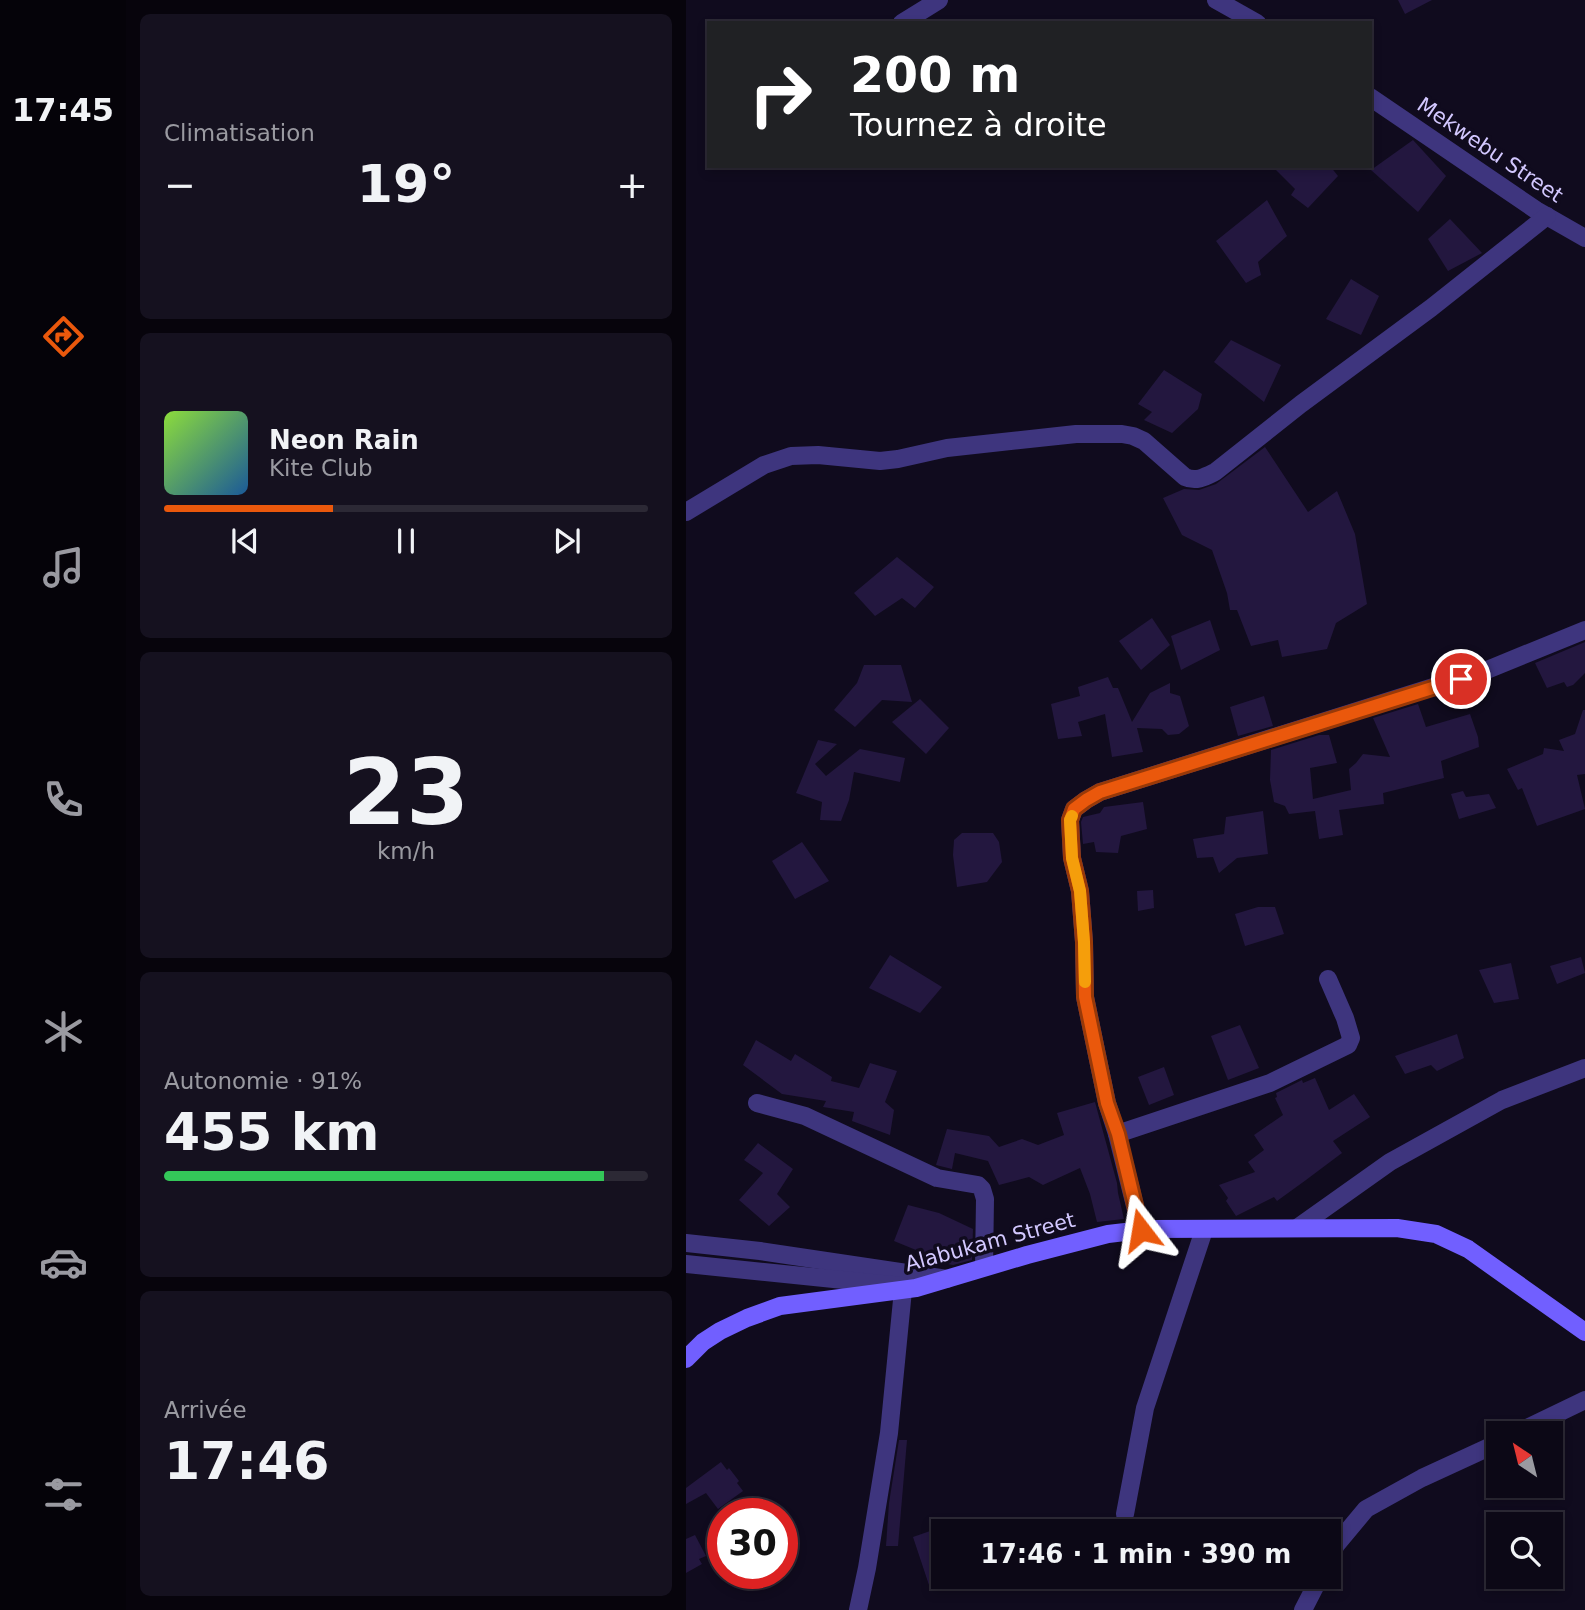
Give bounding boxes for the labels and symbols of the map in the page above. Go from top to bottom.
street label: Mekwebu Street [1413,92,1567,208]
pin [1431,649,1491,709]
position arrow [1104,1193,1178,1267]
street label: Alabukam Street [902,1208,1078,1276]
north arrow [1486,1421,1563,1498]
speed limit sign: 30 [707,1498,798,1589]

